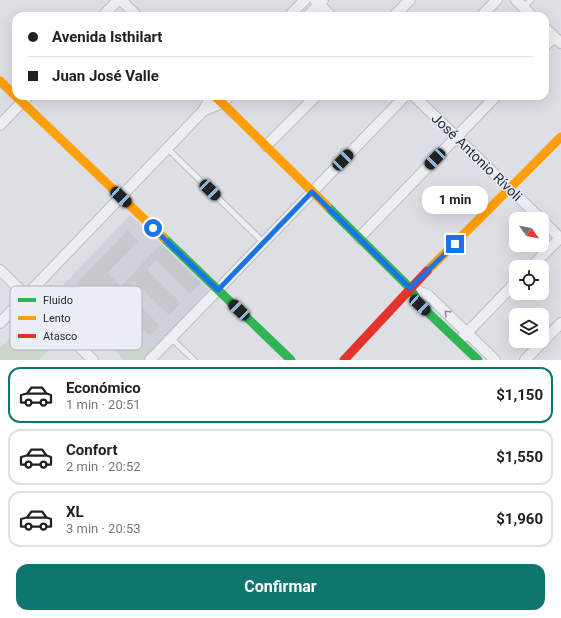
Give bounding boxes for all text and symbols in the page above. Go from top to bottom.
text: Avenida Isthilart [52,28,162,46]
text: Juan José Valle [52,67,159,85]
street label: José Antonio Rívoli [429,110,525,204]
car [422,146,448,172]
car [330,147,356,173]
car [197,177,223,203]
car [108,184,134,210]
callout: 1 min [422,186,488,214]
text: 1 min [439,192,471,207]
north arrow [509,212,549,252]
map controls [509,212,549,348]
route start [144,219,162,237]
route end [446,235,464,253]
button: locate [509,260,549,300]
legend [10,286,142,350]
car [407,292,433,318]
text: Fluido [43,294,73,307]
car [226,297,252,323]
button: layers [509,308,549,348]
one-way arrow [444,310,452,318]
text: Lento [43,312,71,325]
text: Atasco [43,330,77,343]
icon: car [18,377,54,413]
text: Económico [66,379,141,397]
text: $1,150 [496,386,543,404]
text: 1 min · 20:51 [66,397,141,412]
icon: car [18,439,54,475]
text: Confort [66,441,117,459]
text: $1,550 [496,448,543,466]
text: 2 min · 20:52 [66,459,141,474]
icon: car [18,501,54,537]
text: XL [66,503,84,521]
text: $1,960 [496,510,543,528]
text: 3 min · 20:53 [66,521,141,536]
button: Confirmar [16,564,545,610]

